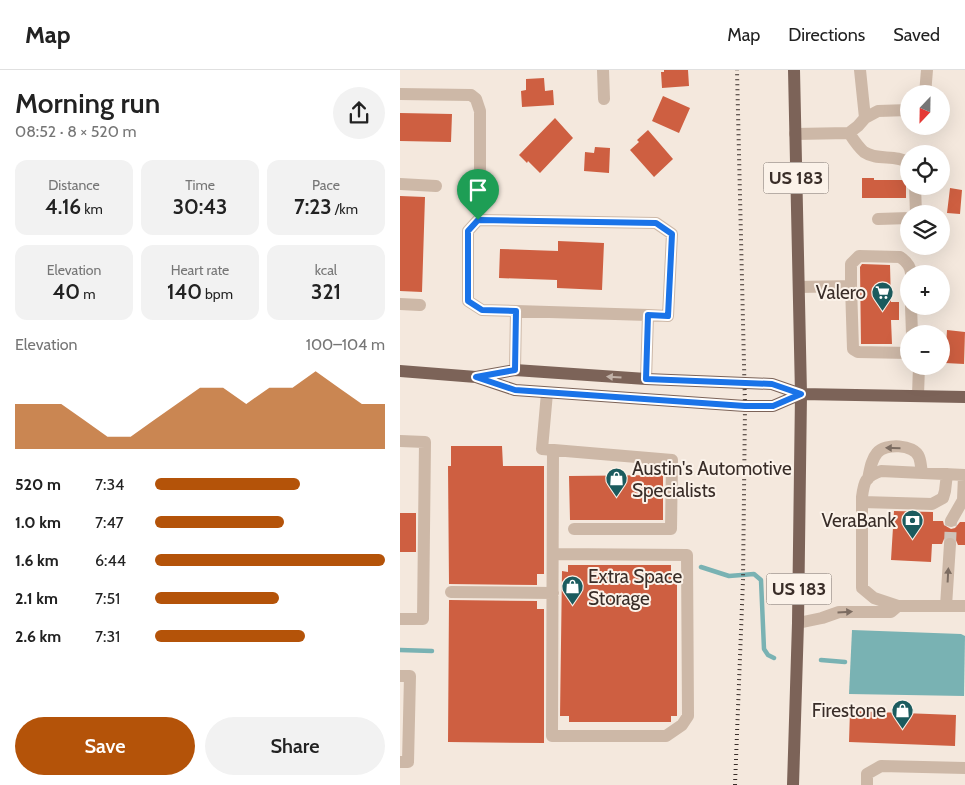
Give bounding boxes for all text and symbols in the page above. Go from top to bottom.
text: Map [25,20,71,49]
text: Map [727,24,760,46]
text: Directions [788,24,865,46]
text: Saved [893,24,940,46]
north arrow [900,85,950,135]
map controls [900,85,950,375]
text: Morning run [15,86,160,120]
button: share [333,87,385,139]
text: 08:52 · 8 × 520 m [15,122,136,141]
button: locate [900,145,950,195]
road number: US 183 [764,162,828,194]
pin [457,169,499,220]
text: Distance [48,176,100,194]
text: Time [185,176,215,194]
text: Pace [312,176,340,194]
icon: arrive [464,176,492,204]
text: 4.16 [45,194,81,219]
text: 30:43 [173,194,227,219]
text: 7:23 [294,194,332,219]
text: km [81,200,103,218]
text: /km [332,200,358,218]
button: layers [900,205,950,255]
text: Elevation [47,261,101,279]
text: Heart rate [171,261,229,279]
text: kcal [315,261,337,279]
button: + [900,265,950,315]
text: 40 [53,279,80,304]
text: 140 [167,279,202,304]
text: 321 [311,279,341,304]
supermarket icon: Valero [870,280,894,311]
place label: Valero [816,281,866,304]
text: m [80,285,95,303]
text: bpm [202,285,233,303]
button: − [900,325,950,375]
text: Elevation [15,335,78,354]
text: 100–104 m [306,335,385,354]
one-way arrow [606,373,622,381]
one-way arrow [885,443,901,451]
place label: Austin's Automotive Specialists [632,457,792,502]
shop icon: Austin's Automotive Specialists [604,467,628,498]
text: 520 m [15,475,61,494]
text: 7:34 [95,475,124,494]
bank icon: VeraBank [900,508,924,539]
place label: VeraBank [822,509,896,532]
text: 1.0 km [15,513,61,532]
text: 7:47 [95,513,124,532]
text: 1.6 km [15,551,59,570]
text: 6:44 [95,551,126,570]
place label: Extra Space Storage [588,565,682,610]
one-way arrow [944,567,952,583]
road number: US 183 [766,574,832,604]
shop icon: Extra Space Storage [560,575,584,606]
text: 2.1 km [15,589,58,608]
text: 7:51 [95,589,120,608]
one-way arrow [838,608,854,616]
text: 2.6 km [15,627,61,646]
text: 7:31 [95,627,120,646]
shop icon: Firestone [890,698,914,729]
place label: Firestone [812,699,886,722]
button: Save [15,717,195,775]
button: Share [205,717,385,775]

